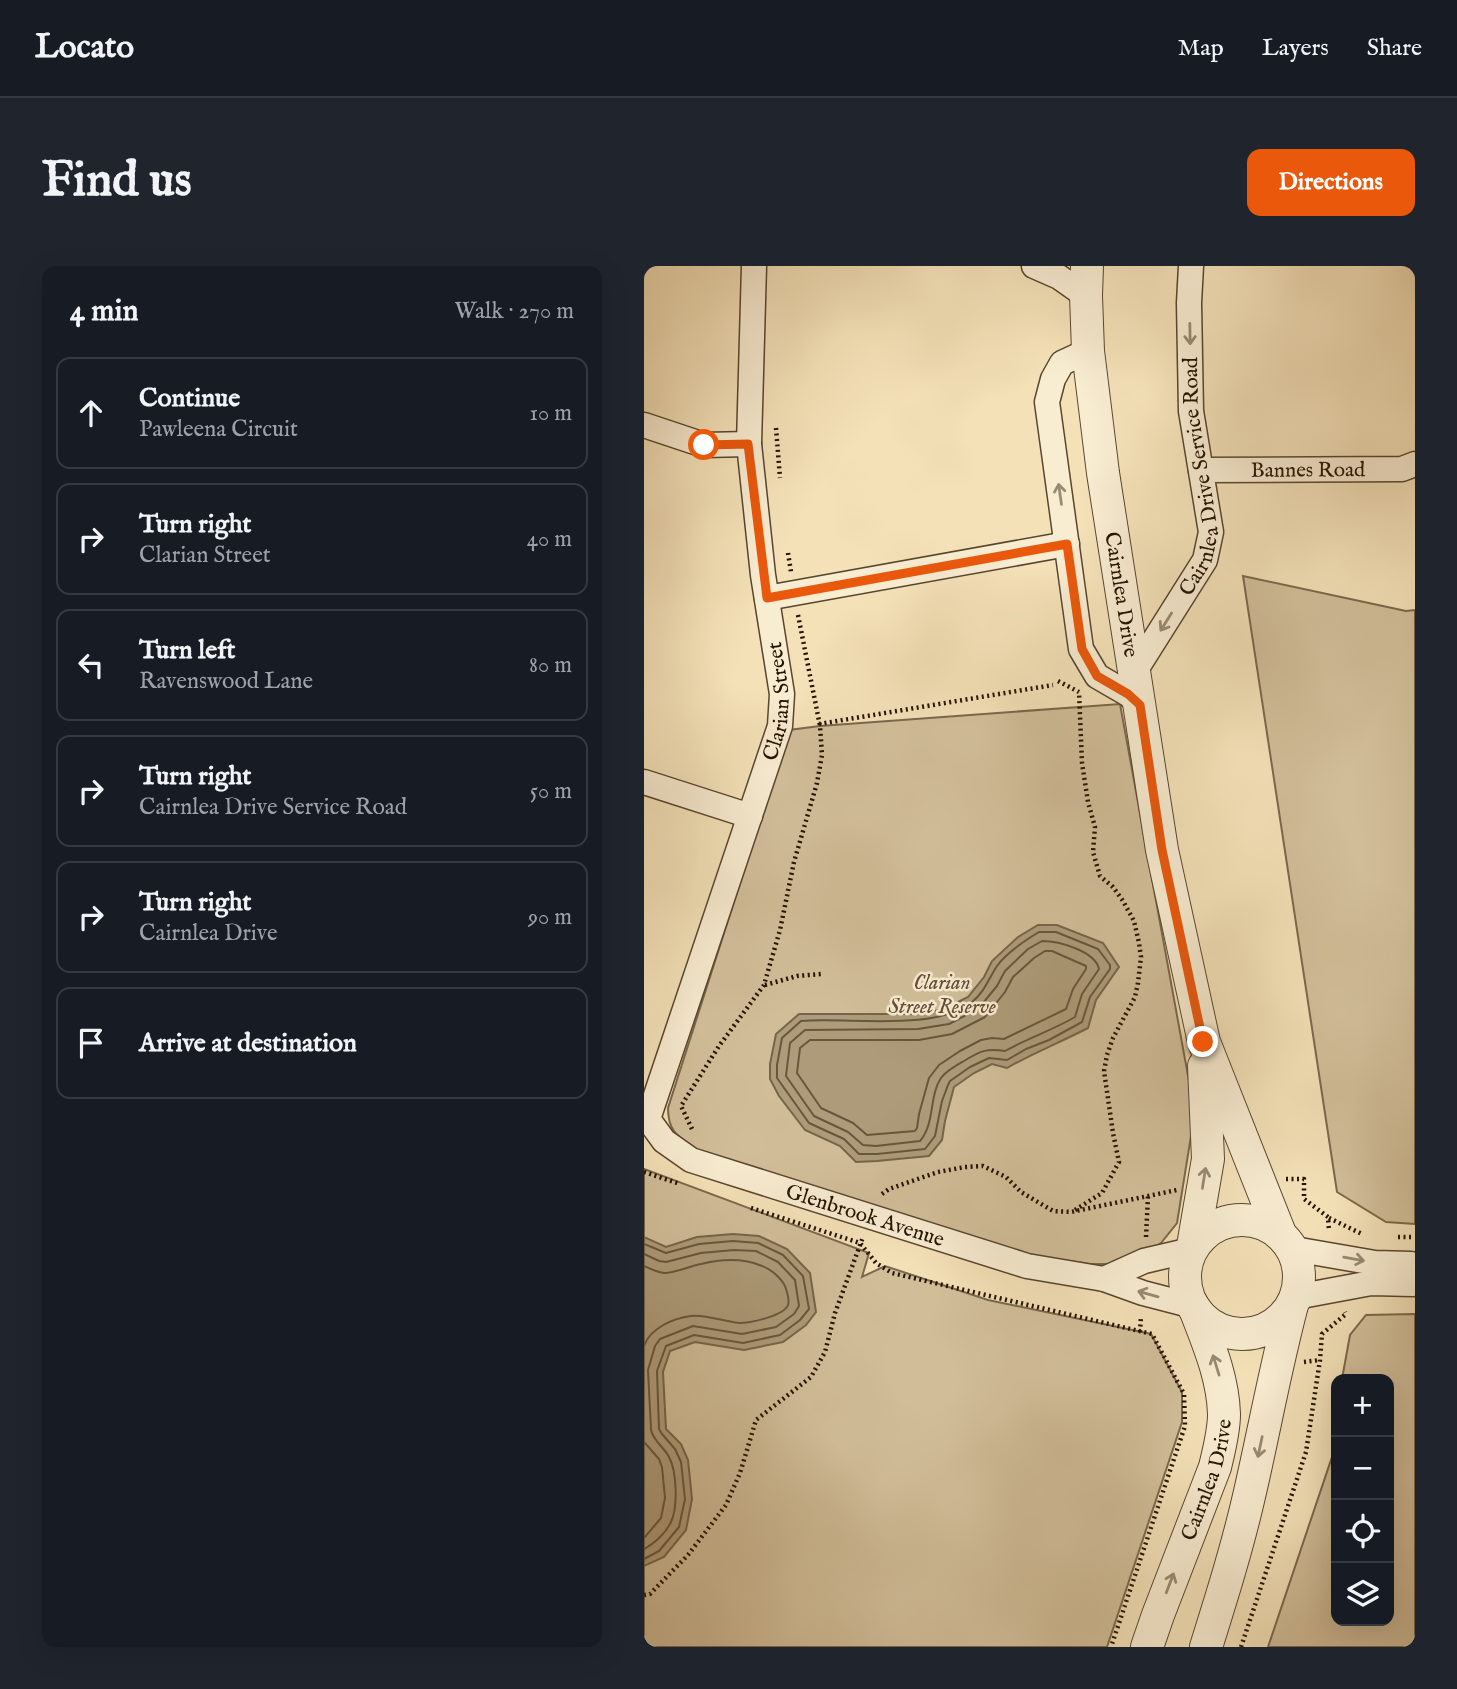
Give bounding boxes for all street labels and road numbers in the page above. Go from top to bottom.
street label: Cairnlea Drive Service Road [1174,356,1227,602]
street label: Bannes Road [1251,457,1366,485]
street label: Cairnlea Drive [1097,530,1144,660]
street label: Clarian Street [757,640,797,765]
street label: Glenbrook Avenue [782,1179,948,1254]
street label: Cairnlea Drive [1176,1418,1239,1545]

